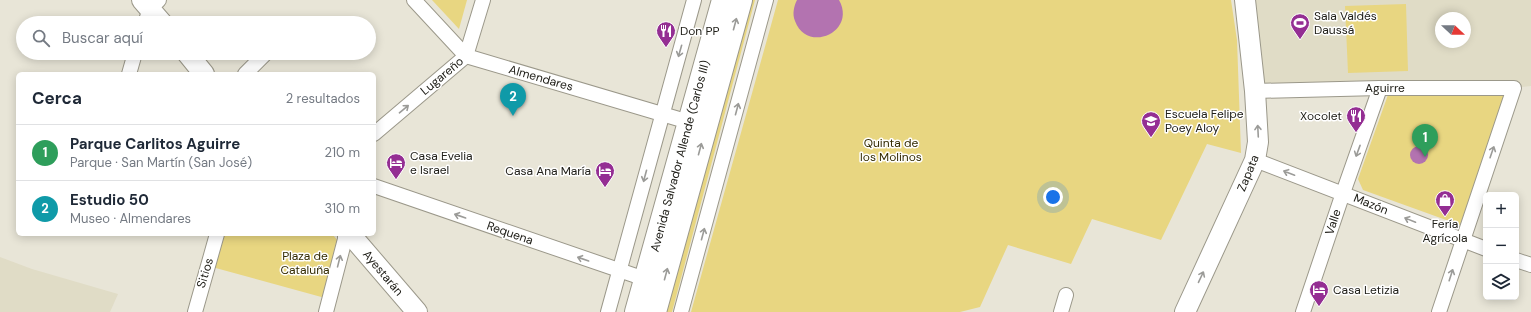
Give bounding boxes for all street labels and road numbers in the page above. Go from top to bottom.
street label: Lugareño [417,53,467,99]
street label: Avenida Salvador Allende (Carlos III) [647,58,713,254]
street label: Almendares [507,61,575,95]
street label: Aguirre [1365,80,1405,96]
street label: Zapata [1233,152,1263,194]
street label: Mazón [1351,190,1391,218]
street label: Valle [1321,207,1345,237]
street label: Requena [485,218,535,248]
street label: Ayestarán [359,247,407,299]
street label: Sitios [193,256,217,290]

